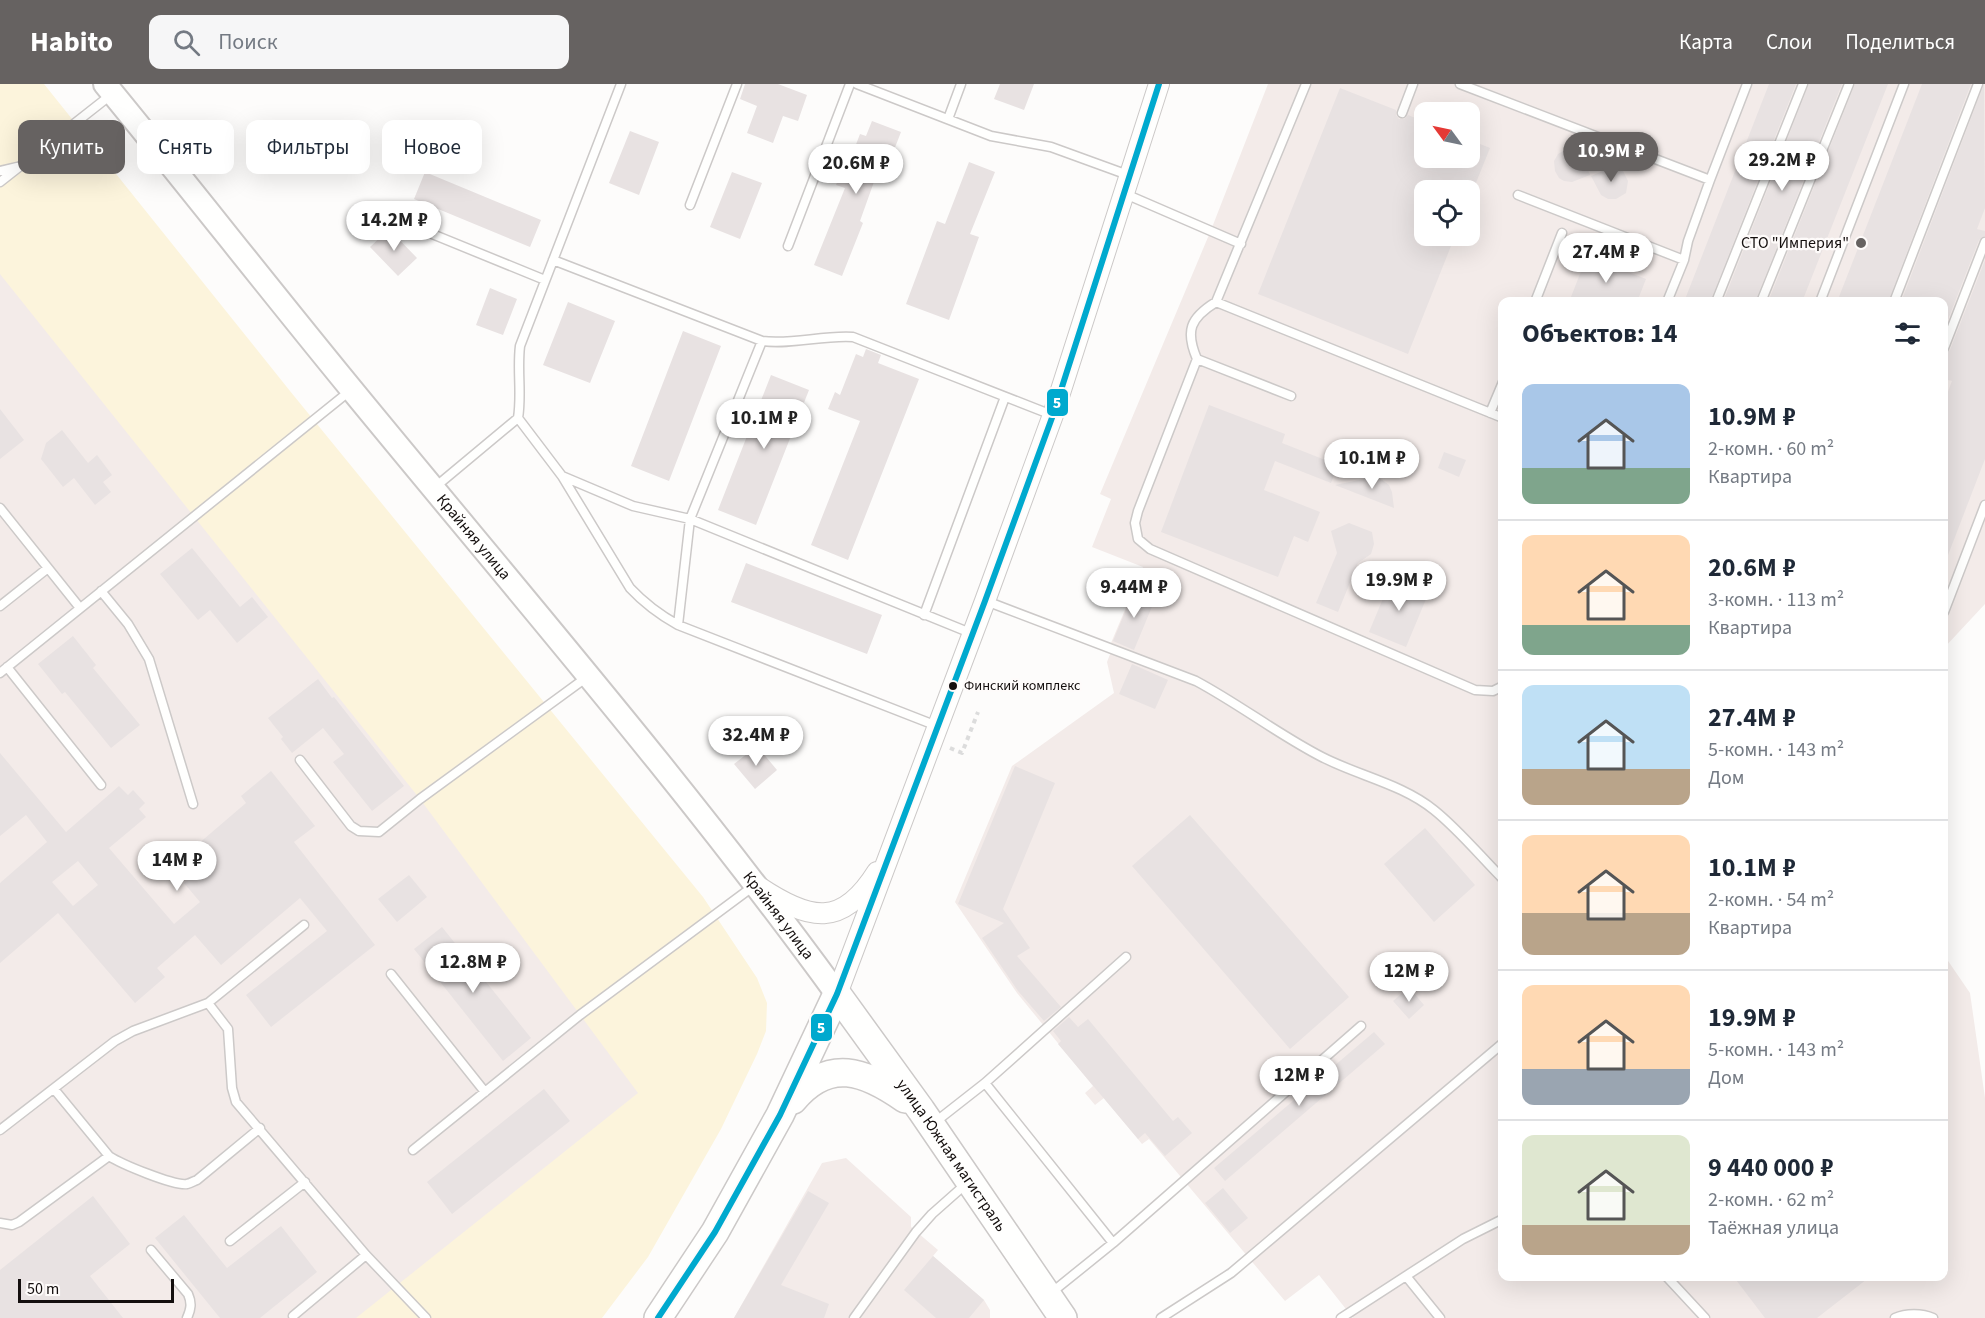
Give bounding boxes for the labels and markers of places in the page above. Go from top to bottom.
pin: 10.9M ₽ [1556,132,1666,183]
pin: 29.2M ₽ [1727,141,1837,192]
pin: 20.6M ₽ [801,144,911,195]
pin: 14.2M ₽ [339,201,449,252]
place label: СТО "Империя" [1741,232,1849,254]
pin: 27.4M ₽ [1551,233,1661,284]
marker: СТО "Империя" [1854,236,1868,250]
pin: 10.1M ₽ [709,399,819,450]
pin: 10.1M ₽ [1317,439,1427,490]
pin: 19.9M ₽ [1344,561,1454,612]
pin: 9.44M ₽ [1079,568,1189,619]
place label: Финский комплекс [964,676,1081,696]
marker: Финский комплекс [947,680,959,692]
pin: 32.4M ₽ [701,716,811,767]
pin: 14M ₽ [135,841,219,892]
pin: 12.8M ₽ [418,943,528,994]
pin: 12M ₽ [1367,952,1451,1003]
pin: 12M ₽ [1257,1056,1341,1107]

